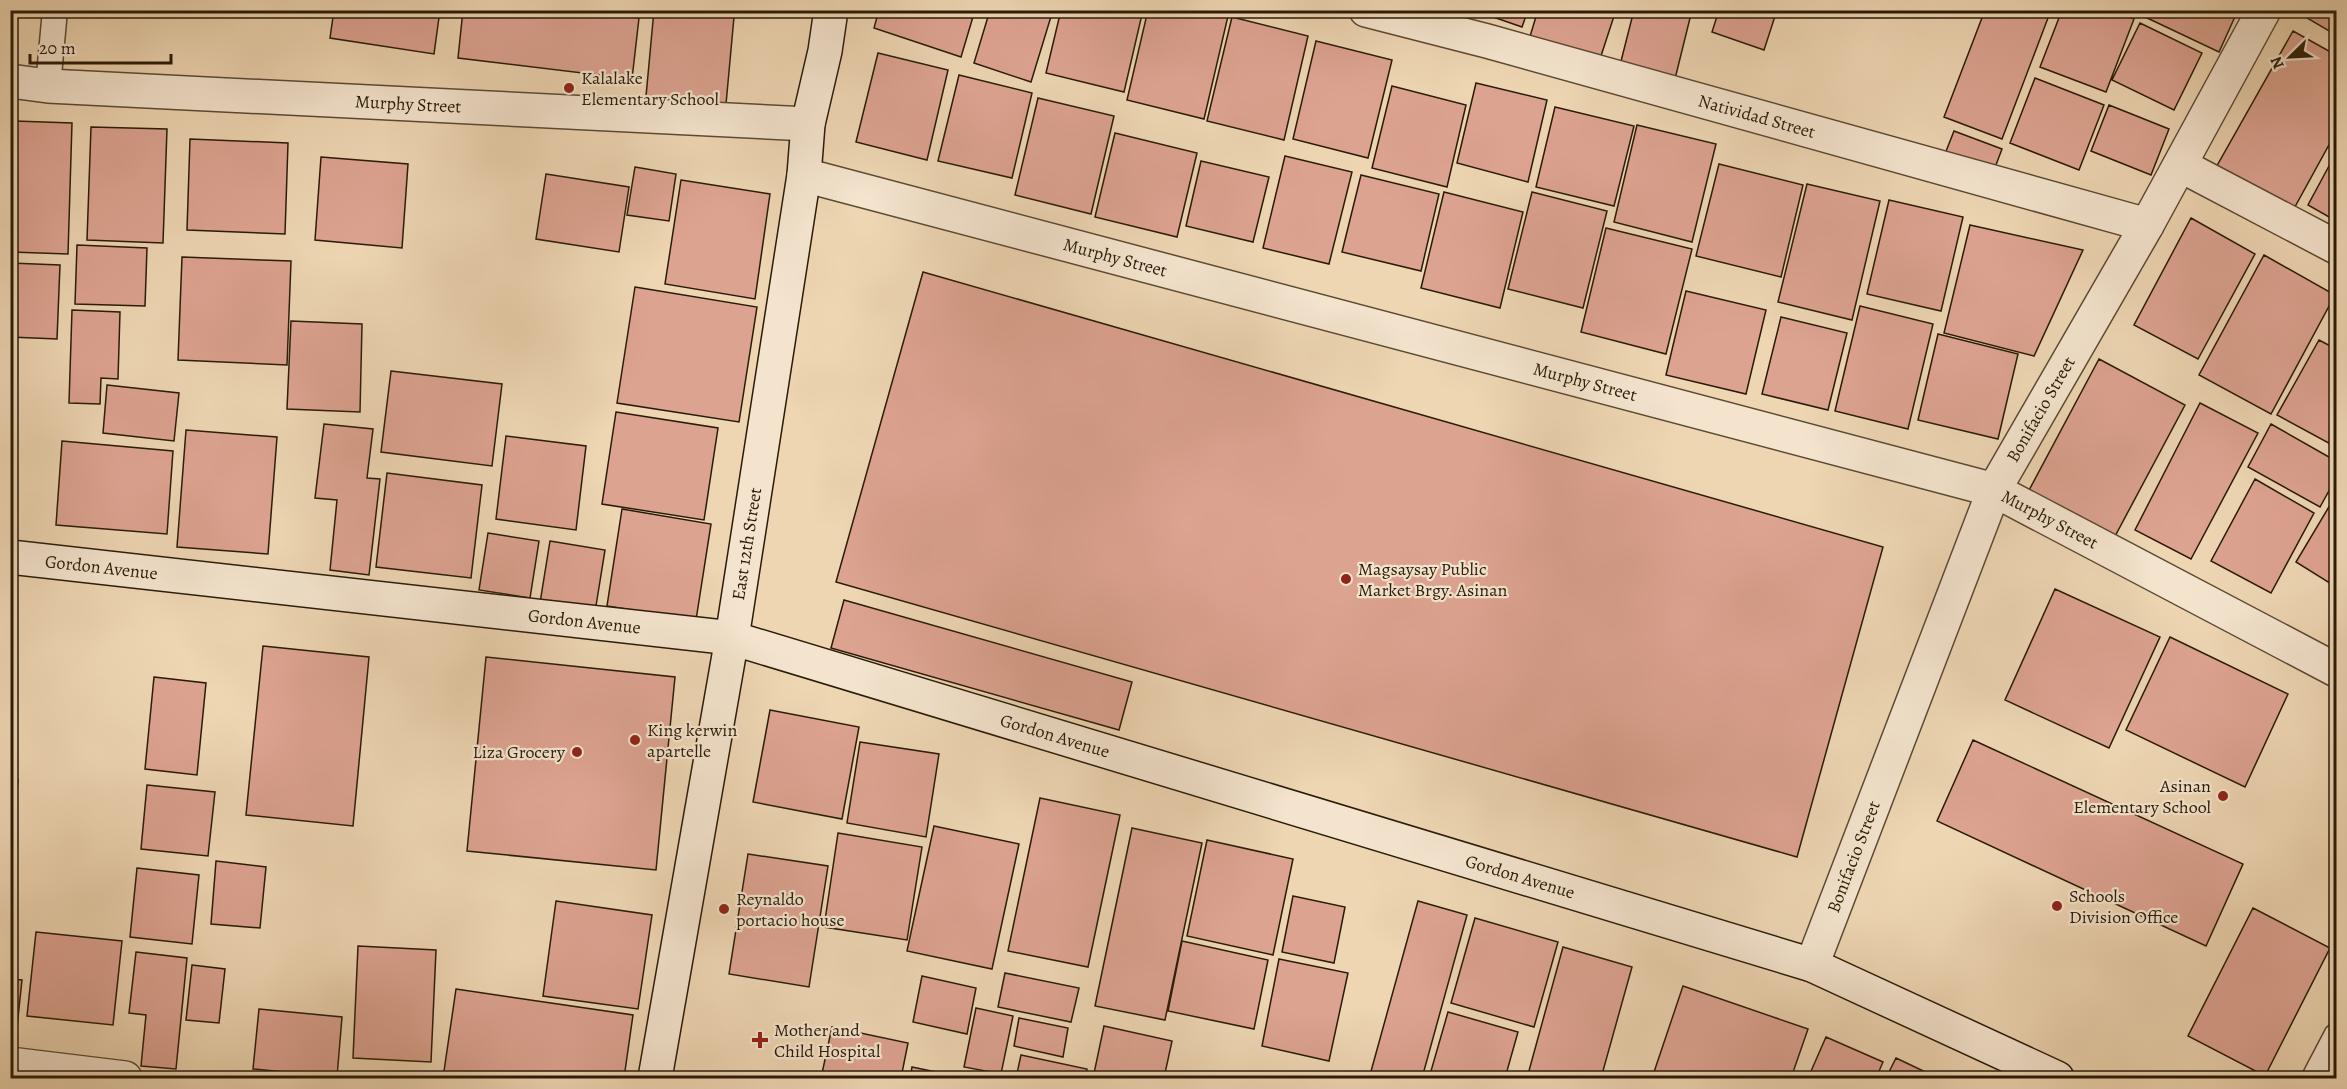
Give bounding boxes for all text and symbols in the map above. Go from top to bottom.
scale bar [30,27,171,65]
north arrow [2260,27,2320,87]
text: 20 m [39,36,76,60]
text: N [2265,53,2290,72]
place label: Kalalake Elementary School [581,66,719,111]
marker: Kalalake Elementary School [562,81,576,95]
street label: Natividad Street [1695,88,1818,144]
street label: Murphy Street [355,89,462,119]
street label: Murphy Street [1061,232,1170,283]
street label: Bonifacio Street [2001,352,2081,466]
street label: Murphy Street [1531,357,1640,407]
street label: Murphy Street [1997,484,2102,555]
street label: East 12th Street [726,486,767,602]
street label: Gordon Avenue [44,549,159,585]
place label: Magsaysay Public Market Brgy. Asinan [1358,557,1508,602]
marker: Magsaysay Public Market Brgy. Asinan [1339,572,1353,586]
street label: Gordon Avenue [527,603,642,640]
street label: Gordon Avenue [997,708,1113,764]
place label: King kerwin apartelle [647,718,737,763]
marker: King kerwin apartelle [628,733,642,747]
place label: Liza Grocery [473,740,566,764]
marker: Liza Grocery [570,745,584,759]
place label: Asinan Elementary School [2073,774,2212,819]
marker: Asinan Elementary School [2216,789,2230,803]
street label: Bonifacio Street [1821,797,1886,916]
street label: Gordon Avenue [1463,849,1578,905]
place label: Schools Division Office [2069,884,2178,929]
place label: Reynaldo portacio house [736,887,845,932]
marker: Schools Division Office [2050,899,2064,913]
marker: Reynaldo portacio house [717,902,731,916]
place label: Mother and Child Hospital [774,1018,881,1063]
marker: Mother and Child Hospital [751,1031,769,1049]

